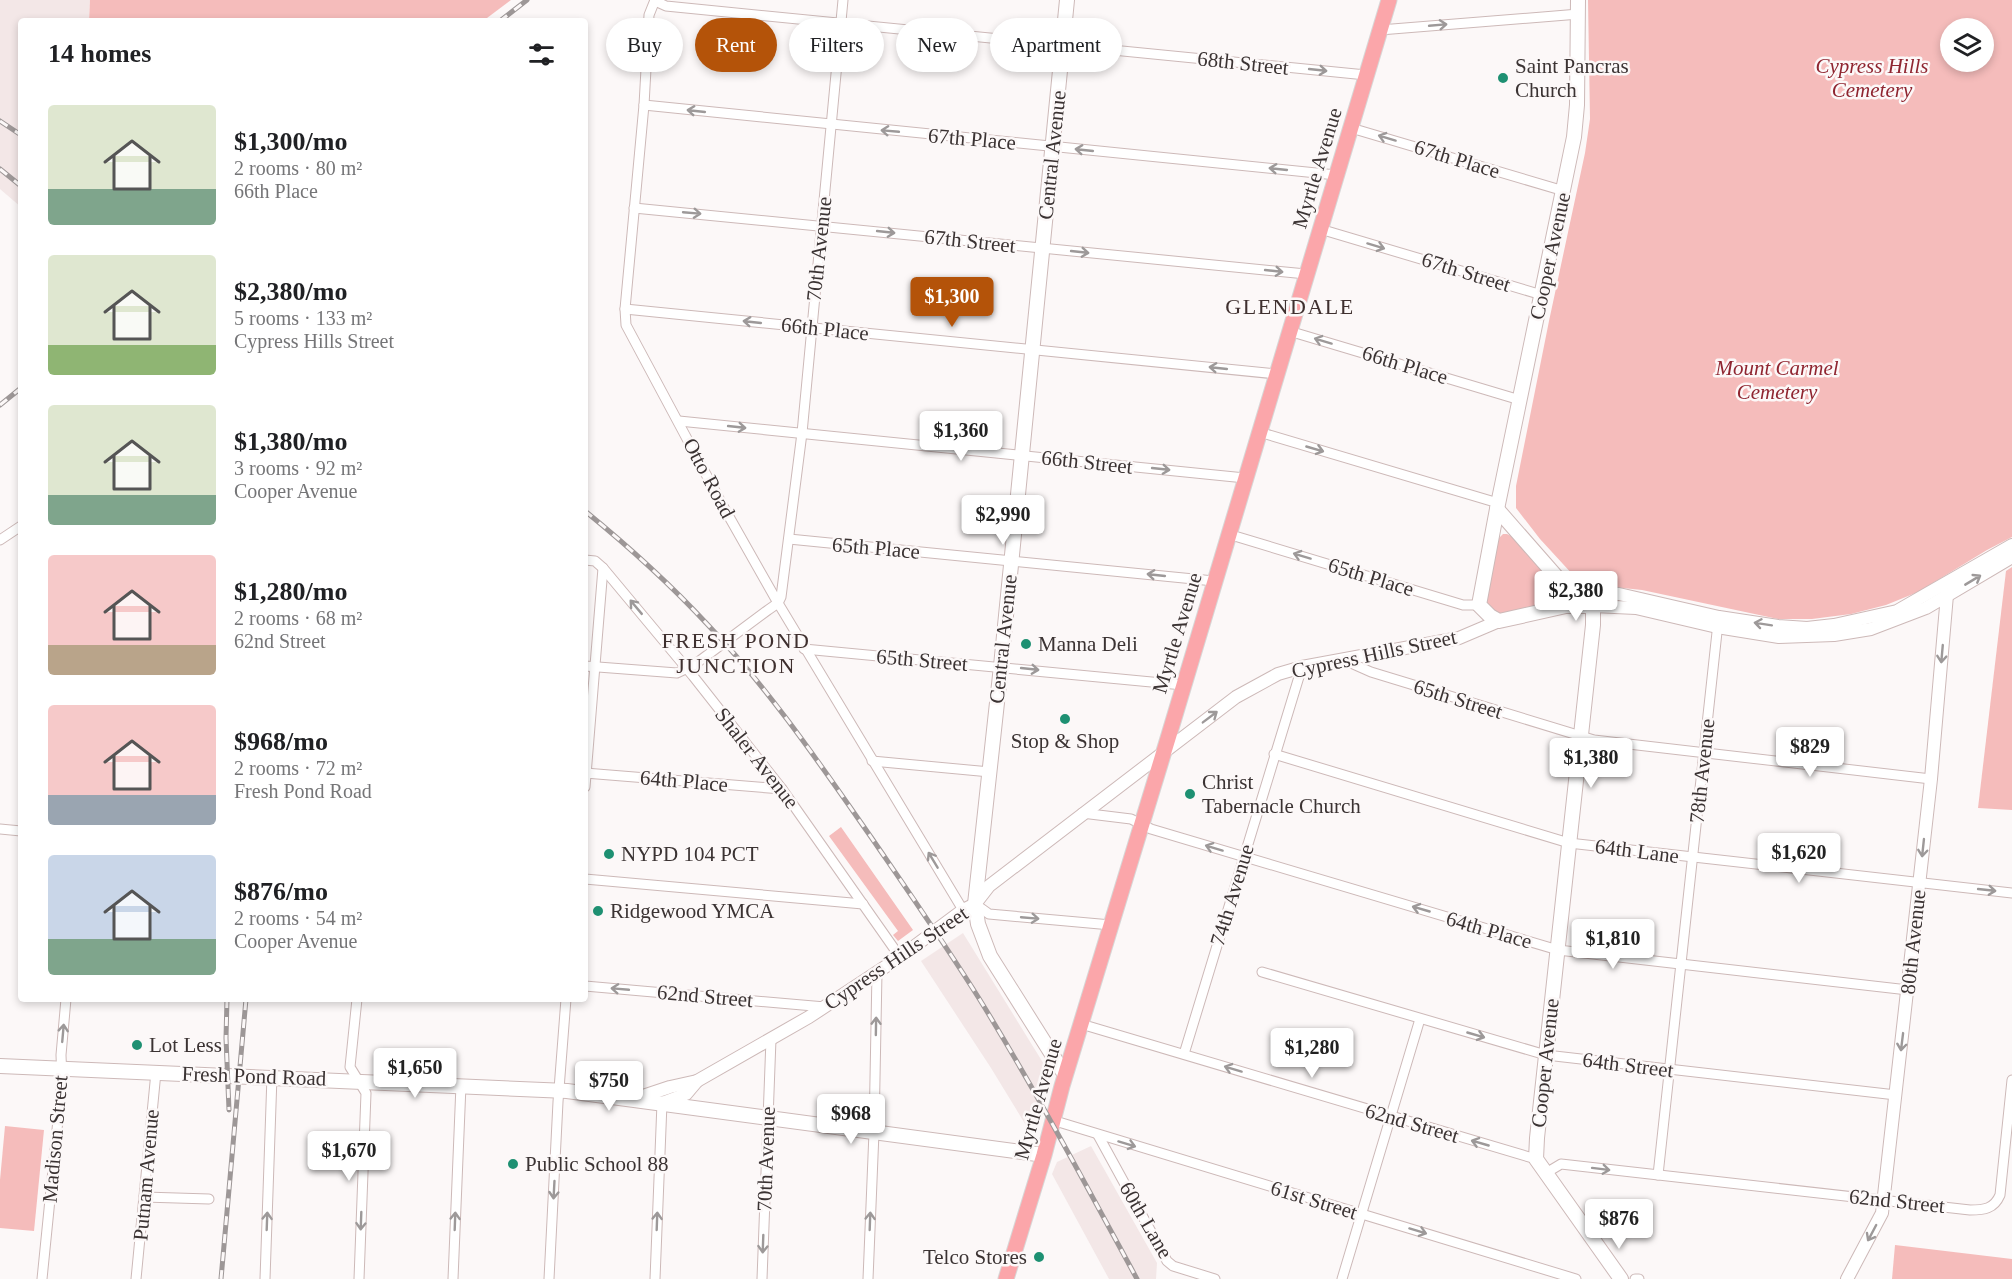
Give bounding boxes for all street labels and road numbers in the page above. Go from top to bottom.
street label: 68th Street [1196,46,1290,80]
street label: Central Avenue [1033,89,1071,221]
street label: Myrtle Avenue [1287,105,1347,231]
street label: 67th Place [927,123,1017,155]
street label: 67th Place [1411,135,1503,183]
street label: Cooper Avenue [1525,190,1575,322]
street label: 70th Avenue [802,195,836,303]
street label: 67th Street [923,224,1017,258]
street label: 67th Street [1419,247,1513,297]
street label: 66th Place [780,312,870,346]
street label: 66th Place [1359,341,1451,389]
street label: Otto Road [678,434,740,522]
street label: 66th Street [1040,445,1134,479]
street label: 65th Place [831,532,921,564]
street label: 65th Place [1325,553,1417,601]
street label: Myrtle Avenue [1147,570,1207,696]
street label: Central Avenue [984,573,1022,705]
street label: Cypress Hills Street [1289,625,1459,683]
street label: 65th Street [875,644,969,676]
street label: 65th Street [1411,674,1505,724]
street label: Shaler Avenue [710,703,804,813]
street label: 78th Avenue [1685,717,1719,825]
street label: 64th Place [639,765,729,797]
street label: 64th Lane [1594,834,1680,868]
street label: 74th Avenue [1205,841,1259,949]
street label: 80th Avenue [1896,888,1930,996]
street label: Cypress Hills Street [820,901,972,1015]
street label: 64th Place [1443,906,1535,954]
street label: 62nd Street [656,980,754,1012]
street label: Cooper Avenue [1526,997,1564,1129]
street label: Myrtle Avenue [1009,1036,1067,1162]
street label: 64th Street [1581,1048,1675,1083]
street label: Fresh Pond Road [181,1061,327,1091]
street label: Madison Street [37,1074,73,1204]
street label: 62nd Street [1362,1098,1462,1148]
street label: 70th Avenue [752,1106,780,1212]
street label: Putnam Avenue [128,1108,164,1242]
street label: 61st Street [1268,1175,1360,1225]
street label: 60th Lane [1114,1177,1178,1263]
street label: 62nd Street [1848,1184,1946,1218]

